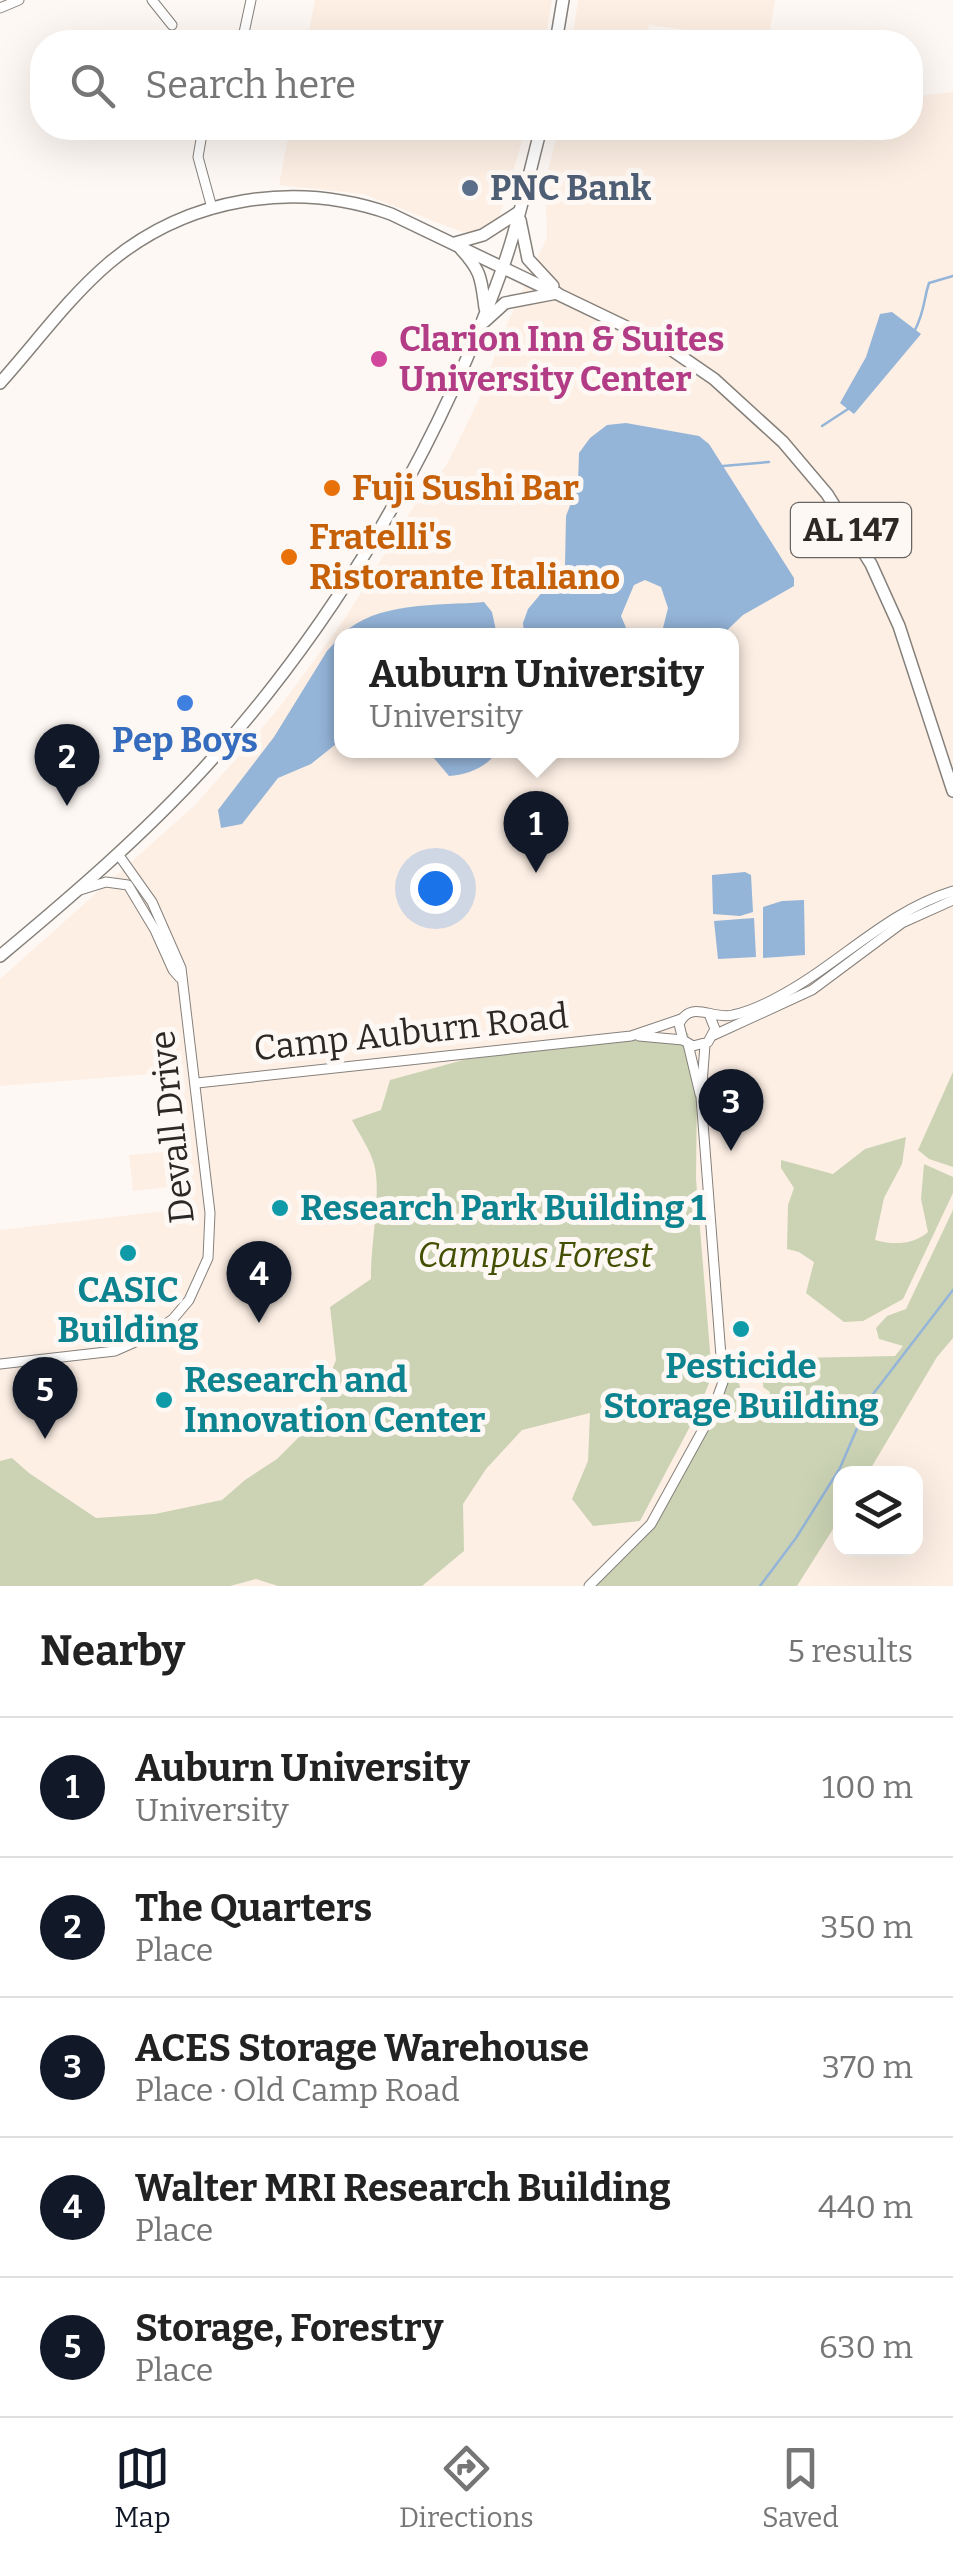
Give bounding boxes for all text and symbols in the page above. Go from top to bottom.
search box [30,30,923,140]
icon: search [65,58,120,113]
text: Search here [145,62,356,108]
place label: PNC Bank [490,167,652,209]
marker: PNC Bank [459,177,481,199]
place label: Clarion Inn & Suites University Center [399,318,724,400]
marker: Clarion Inn & Suites University Center [368,348,390,370]
place label: Fuji Sushi Bar [352,467,579,509]
marker: Fuji Sushi Bar [321,477,343,499]
road number: AL 147 [791,503,911,557]
place label: Fratelli's Ristorante Italiano [309,516,620,598]
marker: Fratelli's Ristorante Italiano [278,546,300,568]
popup [334,628,739,758]
text: Auburn University [369,651,704,697]
marker: Pep Boys [174,692,196,714]
text: University [369,697,523,735]
place label: Pep Boys [112,719,258,761]
pin: 2 [34,724,100,806]
pin: 1 [504,790,568,873]
your location [410,863,461,914]
street label: Camp Auburn Road [252,995,570,1069]
street label: Devall Drive [141,1028,203,1226]
pin: 3 [698,1068,764,1151]
place label: Research Park Building 1 [300,1187,706,1229]
marker: Research Park Building 1 [269,1197,291,1219]
park label: Campus Forest [417,1234,653,1276]
pin: 4 [226,1240,292,1323]
marker: CASIC Building [117,1242,139,1264]
place label: CASIC Building [57,1269,199,1351]
marker: Pesticide Storage Building [730,1318,752,1340]
place label: Pesticide Storage Building [603,1345,879,1427]
pin: 5 [12,1356,78,1439]
place label: Research and Innovation Center [184,1359,485,1441]
marker: Research and Innovation Center [153,1389,175,1411]
map controls [833,1466,923,1556]
button: layers [833,1466,923,1556]
text: Nearby [40,1626,185,1676]
text: 5 results [788,1632,913,1670]
text: Auburn University [135,1745,470,1791]
text: 1 [66,1768,79,1806]
text: 100 m [822,1768,913,1806]
text: University [135,1791,289,1829]
text: The Quarters [135,1885,372,1931]
text: 2 [63,1908,82,1946]
text: 350 m [820,1908,913,1946]
text: Place [135,1931,213,1969]
text: ACES Storage Warehouse [135,2025,589,2071]
text: 3 [63,2048,82,2086]
text: 370 m [822,2048,913,2086]
text: Place · Old Camp Road [135,2071,460,2109]
text: Walter MRI Research Building [135,2165,671,2211]
text: 4 [63,2188,82,2226]
text: 440 m [818,2188,913,2226]
text: Place [135,2211,213,2249]
text: Storage, Forestry [135,2305,443,2351]
text: 5 [64,2328,81,2366]
text: 630 m [819,2328,913,2366]
text: Place [135,2351,213,2389]
tab: Map [114,2441,171,2534]
tab: Directions [399,2441,534,2534]
tab: Saved [762,2441,839,2534]

